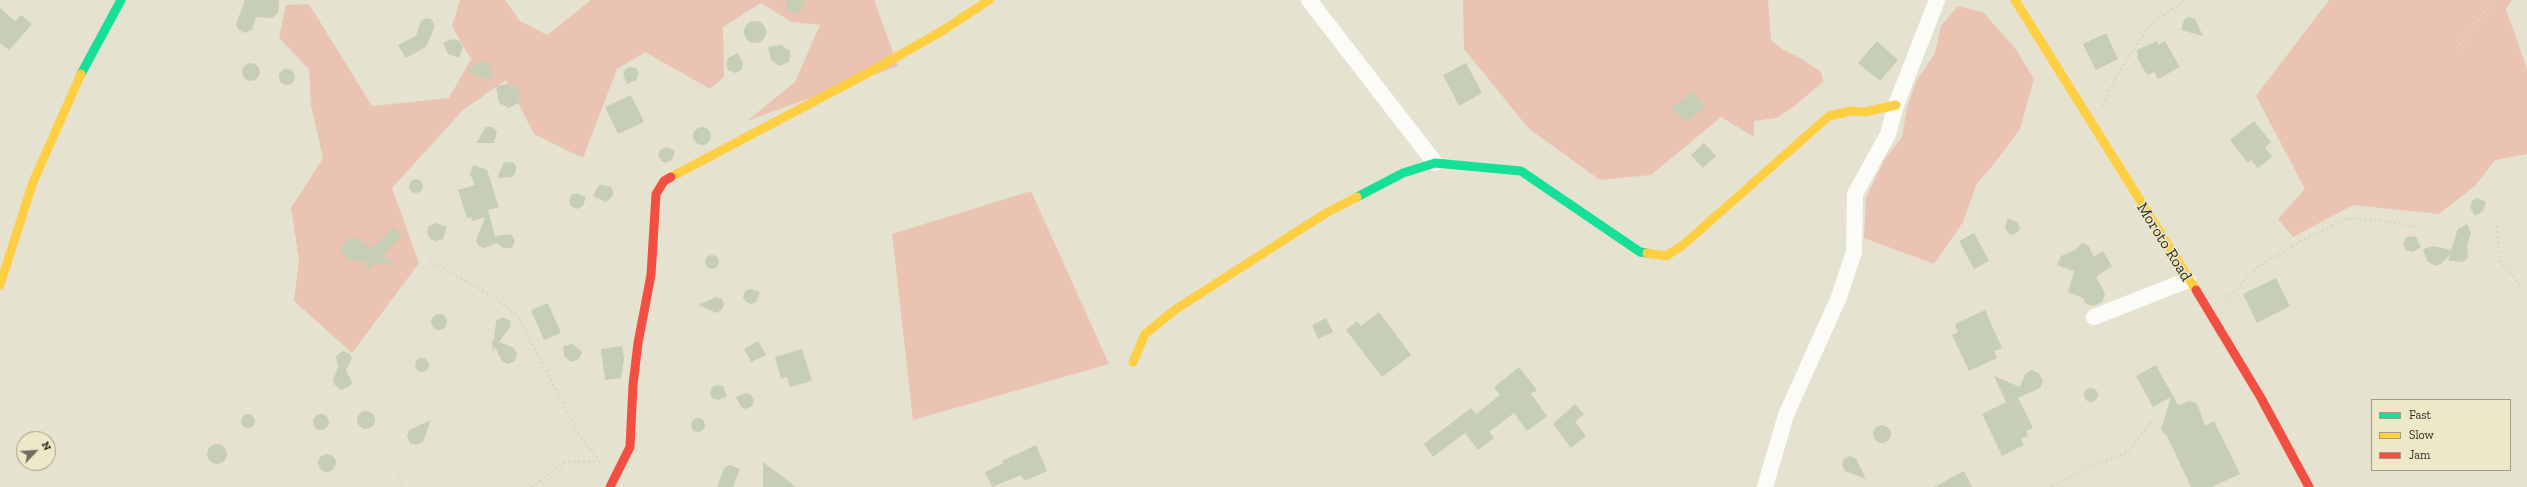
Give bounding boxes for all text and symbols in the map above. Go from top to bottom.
street label: Moroto Road [2132,199,2196,285]
legend [2371,399,2511,471]
text: Fast [2409,408,2431,422]
text: Slow [2409,428,2434,442]
north arrow [16,431,56,471]
text: N [39,440,54,453]
text: Jam [2409,448,2430,462]

